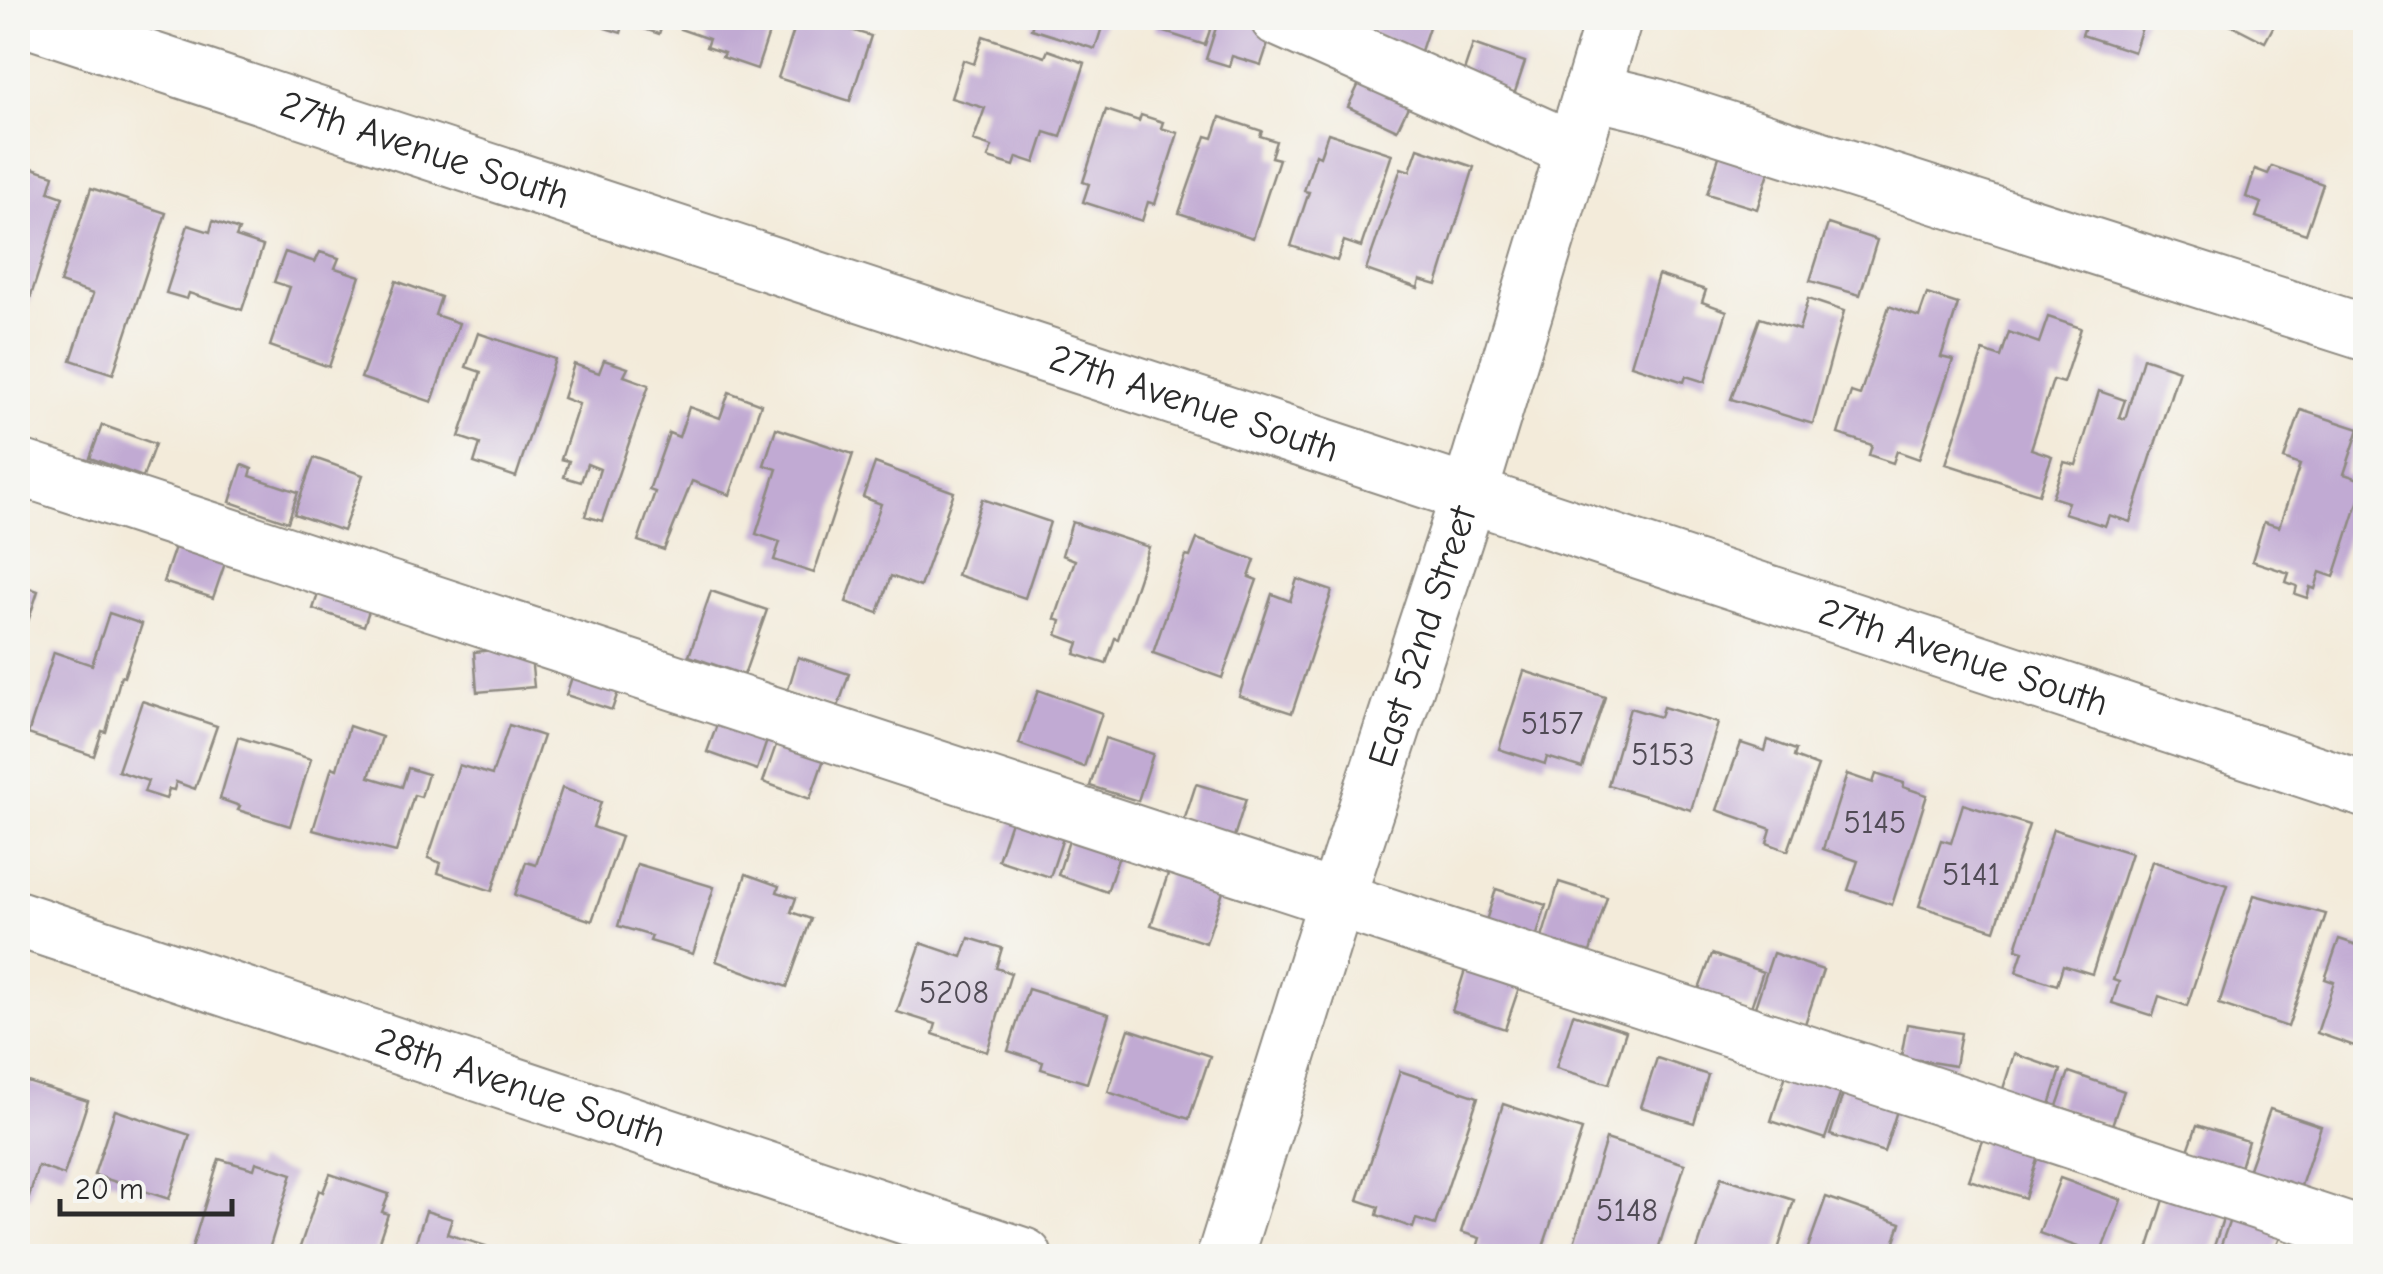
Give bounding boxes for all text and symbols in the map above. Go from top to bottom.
street label: 27th Avenue South [275,82,575,218]
street label: 27th Avenue South [1044,336,1344,472]
street label: East 52nd Street [1359,500,1486,773]
street label: 27th Avenue South [1813,589,2114,725]
house number: 5157 [1521,705,1583,742]
house number: 5153 [1631,736,1695,773]
house number: 5145 [1844,804,1906,841]
house number: 5141 [1942,856,2000,893]
house number: 5208 [919,974,989,1011]
street label: 28th Avenue South [370,1018,671,1156]
scale bar [60,1154,232,1216]
text: 20 m [75,1172,144,1207]
house number: 5148 [1596,1192,1658,1229]

